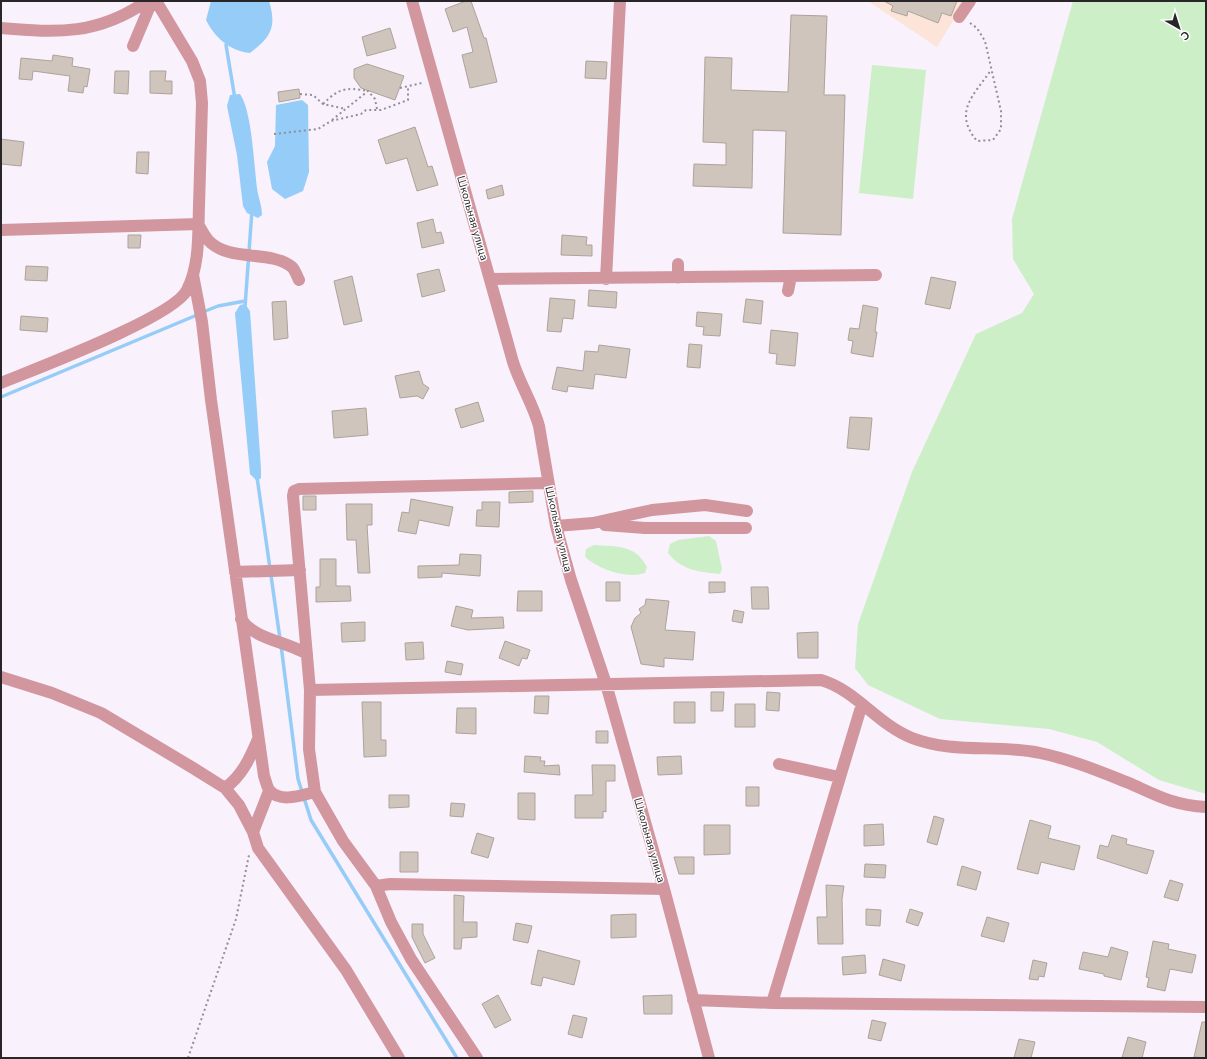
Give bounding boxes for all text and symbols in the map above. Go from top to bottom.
north arrow [1159,8,1199,48]
text: С [1177,27,1193,44]
street label: Школьная улица [453,174,492,262]
street label: Школьная улица [541,485,576,574]
street label: Школьная улица [630,796,669,884]

